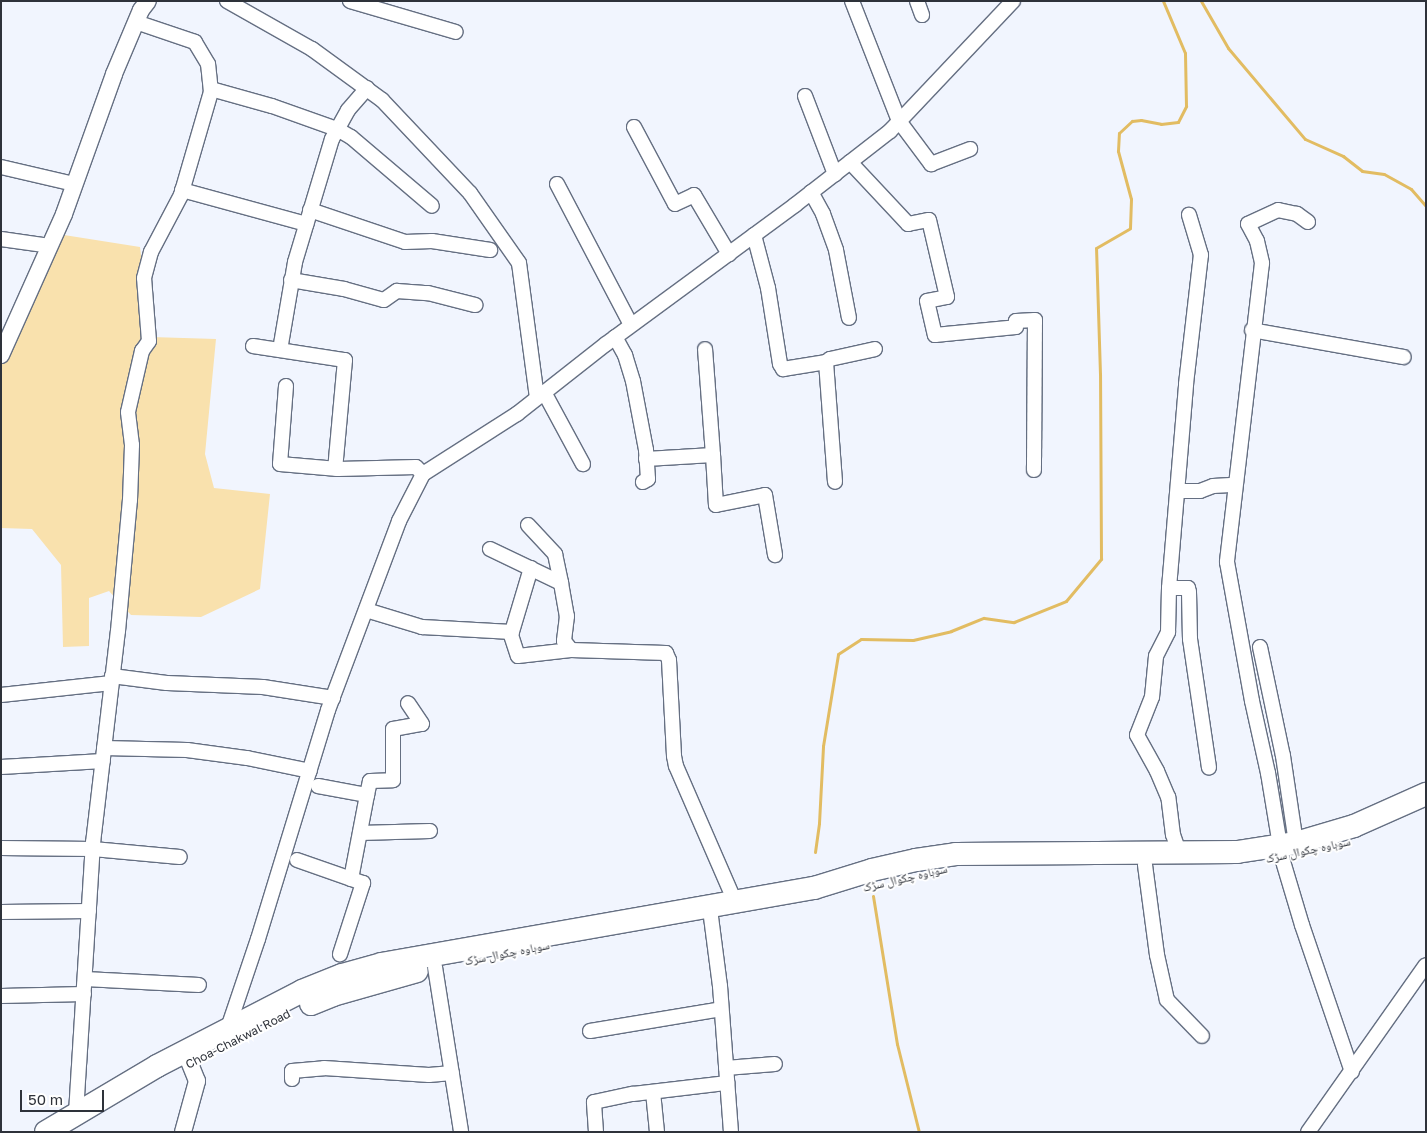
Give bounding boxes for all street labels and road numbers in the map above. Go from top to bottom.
street label: سوہاوہ چکوال سڑک [1264,834,1352,866]
street label: سوہاوہ چکوال سڑک [861,861,949,895]
street label: سوہاوہ چکوال سڑک [463,938,551,968]
street label: Choa-Chakwal Road [183,1006,293,1072]

